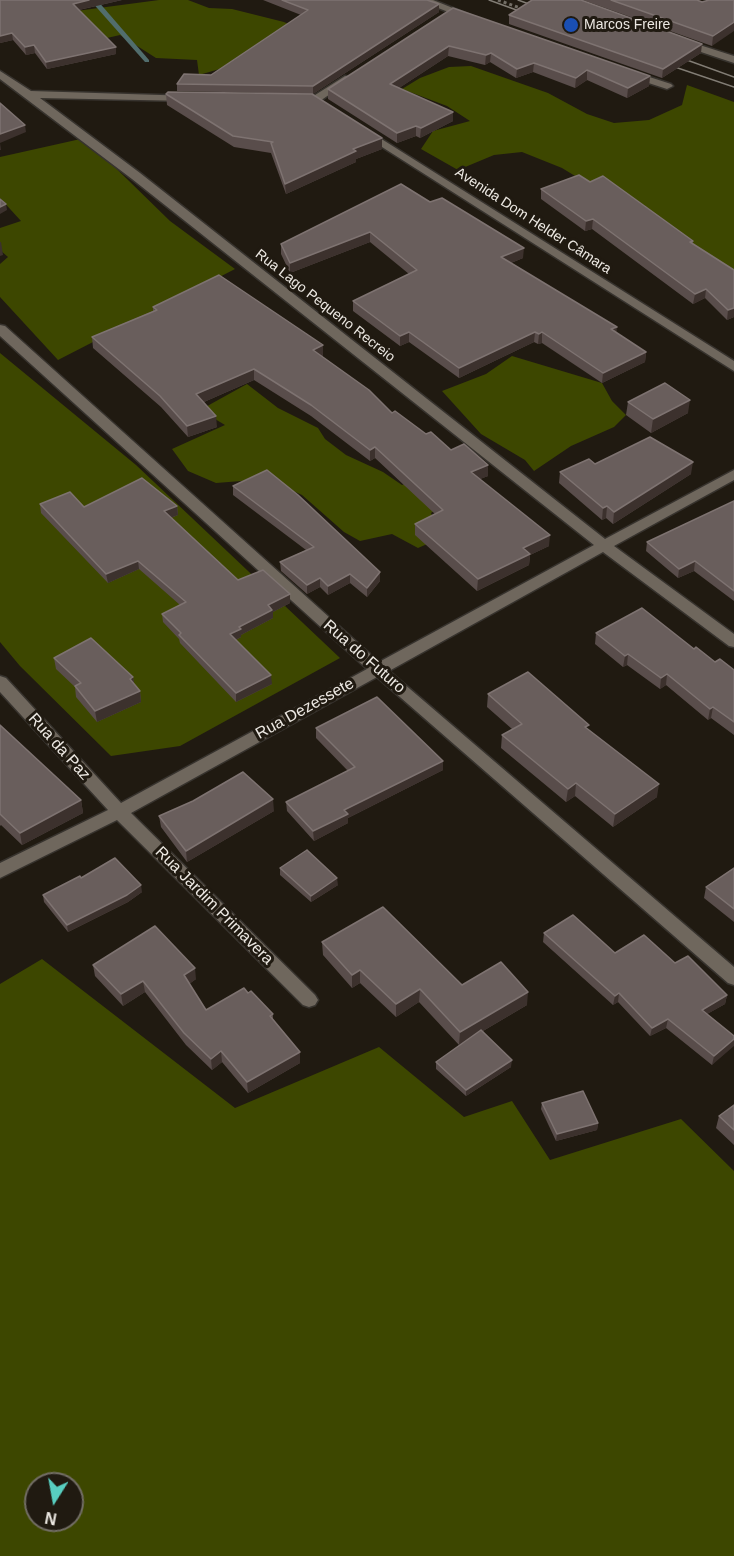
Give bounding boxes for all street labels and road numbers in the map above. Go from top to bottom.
street label: Avenida Dom Helder Câmara [452,164,614,278]
street label: Rua Lago Pequeno Recreio [252,246,398,366]
street label: Rua do Futuro [319,616,409,698]
street label: Rua Dezessete [253,674,357,744]
street label: Rua da Paz [24,710,94,784]
street label: Rua Jardim Primavera [151,843,277,969]

